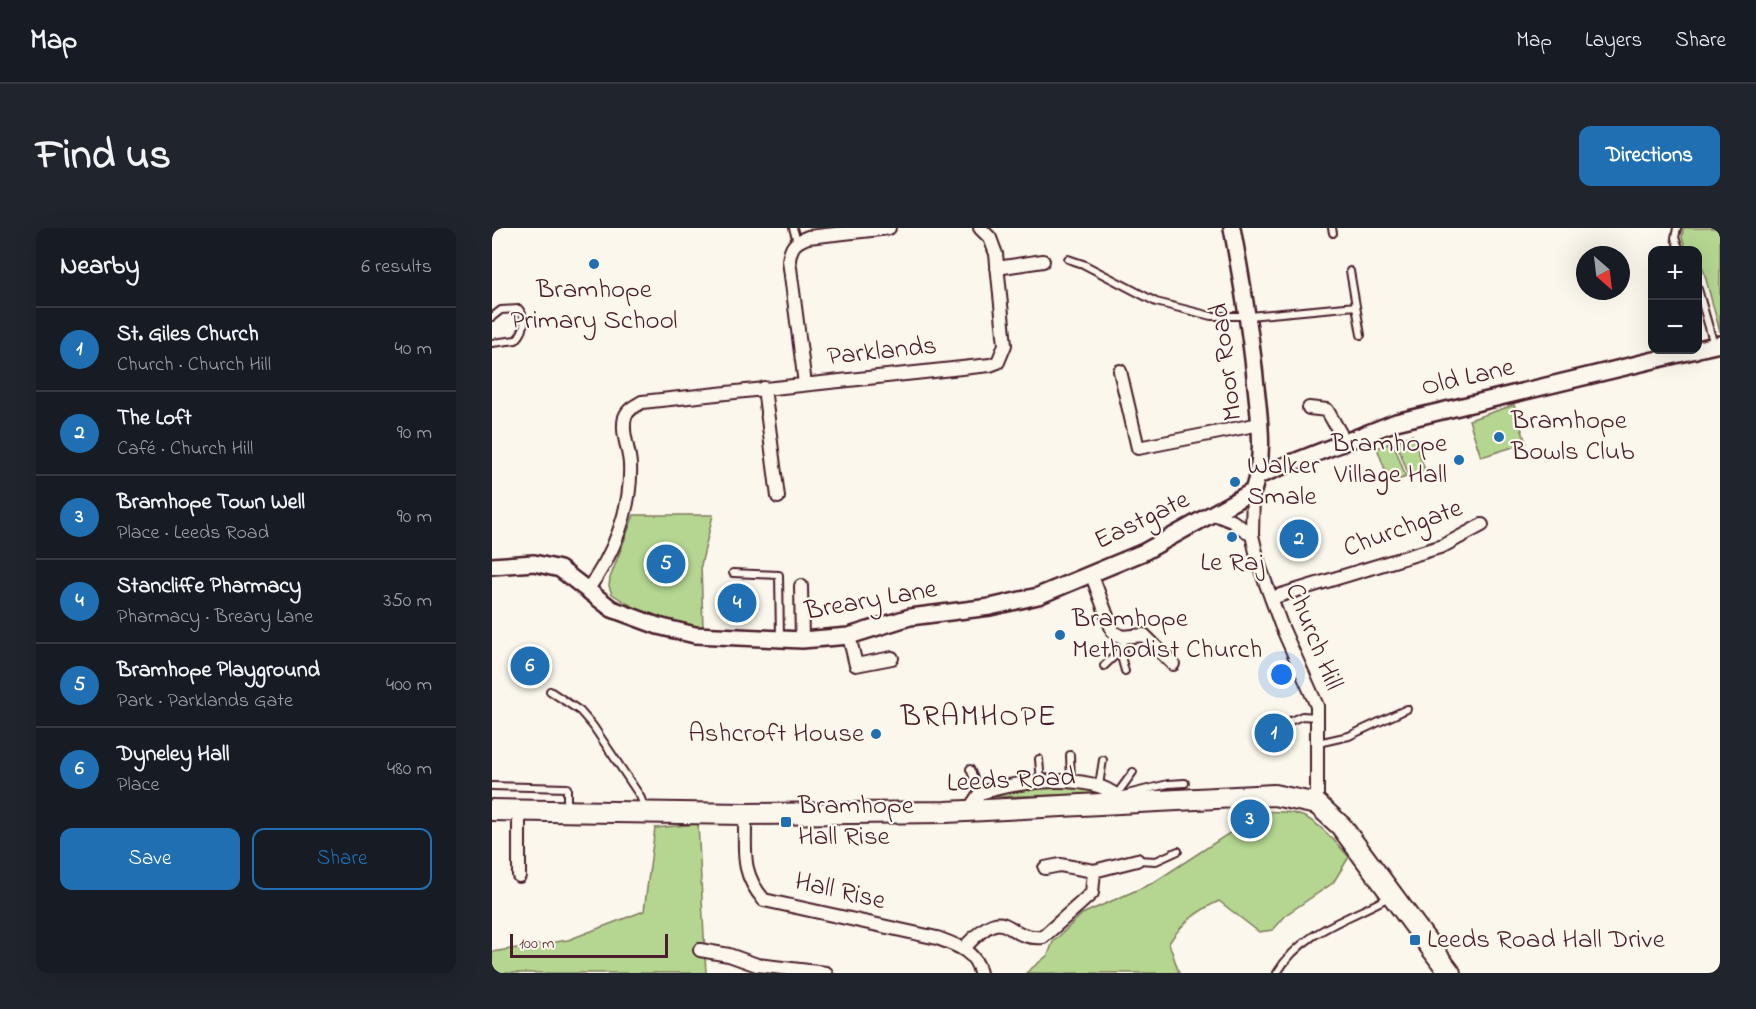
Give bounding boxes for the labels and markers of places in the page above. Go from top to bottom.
marker: Bramhope Primary School [587,257,601,271]
place label: Bramhope Primary School [511,271,677,341]
place label: Bramhope Bowls Club [1510,402,1634,472]
place label: Bramhope Village Hall [1330,425,1448,495]
marker: Bramhope Bowls Club [1492,430,1506,444]
place label: Walker Smale [1247,447,1320,517]
marker: Bramhope Village Hall [1452,453,1466,467]
marker: Walker Smale [1228,475,1242,489]
pin: 2 [1280,516,1318,562]
marker: Le Raj [1225,530,1239,544]
pin: 5 [646,542,686,586]
place label: Le Raj [1200,544,1264,583]
pin: 4 [718,580,756,626]
place label: Bramhope Methodist Church [1071,600,1262,670]
marker: Bramhope Methodist Church [1053,628,1067,642]
pin: 6 [510,644,549,688]
pin: 1 [1254,710,1294,756]
place label: Ashcroft House [688,715,865,754]
marker: Ashcroft House [869,727,883,741]
place label: Bramhope Hall Rise [797,787,915,857]
pin: 3 [1230,796,1269,842]
marker: Bramhope Hall Rise [779,815,793,829]
place label: Leeds Road Hall Drive [1427,921,1666,960]
marker: Leeds Road Hall Drive [1408,933,1422,947]

